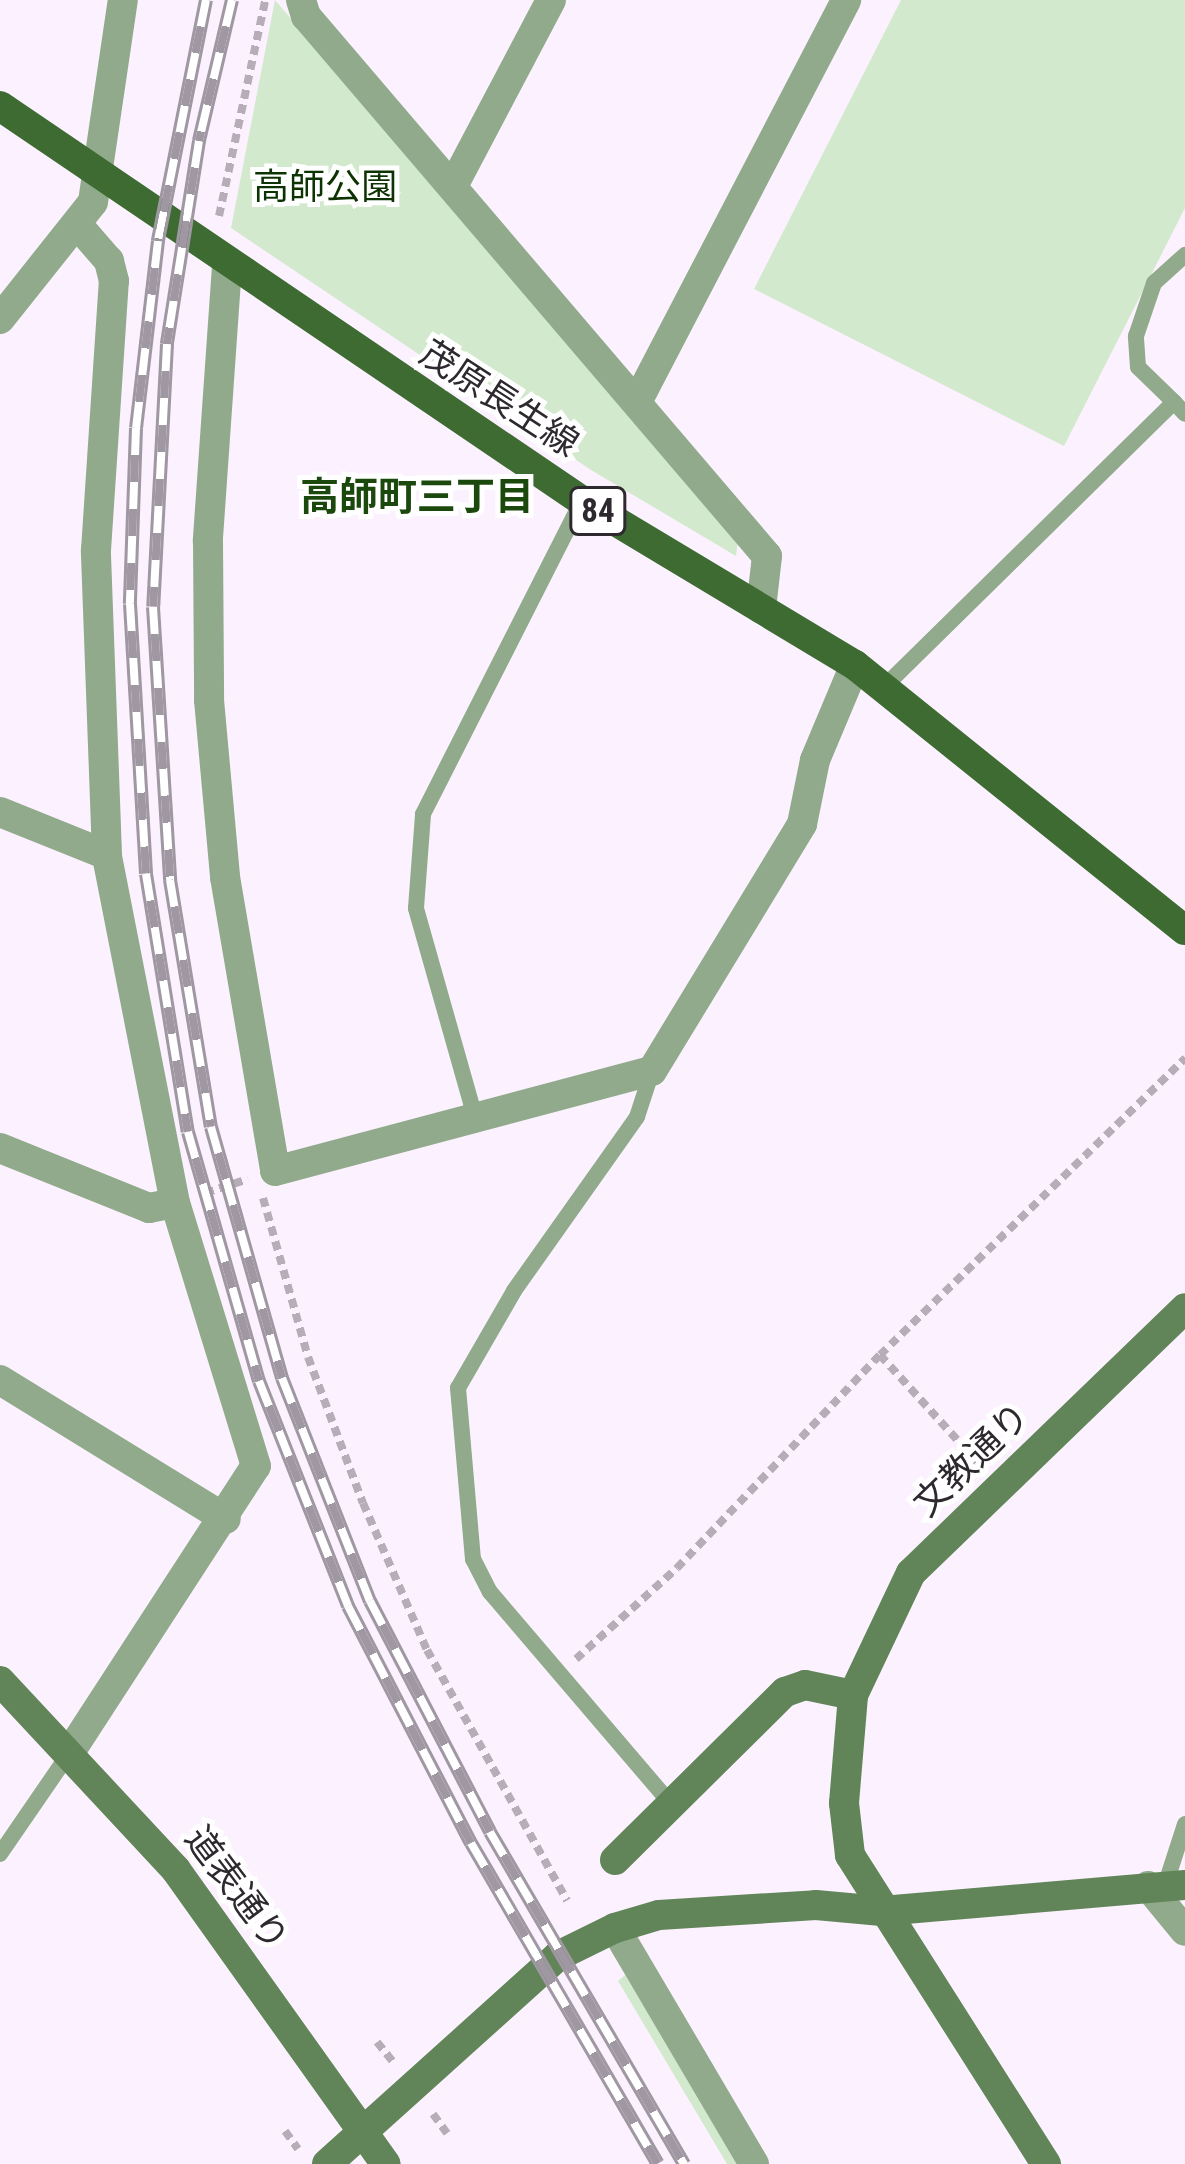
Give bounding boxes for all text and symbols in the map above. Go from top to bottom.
park label: 高師公園 [253,166,397,210]
street label: 茂原長生線 [412,332,586,466]
district label: 高師町三丁目 [300,474,534,520]
road number: 84 [568,484,628,538]
street label: 文教通り [905,1394,1039,1526]
street label: 道表通り [175,1818,297,1960]

